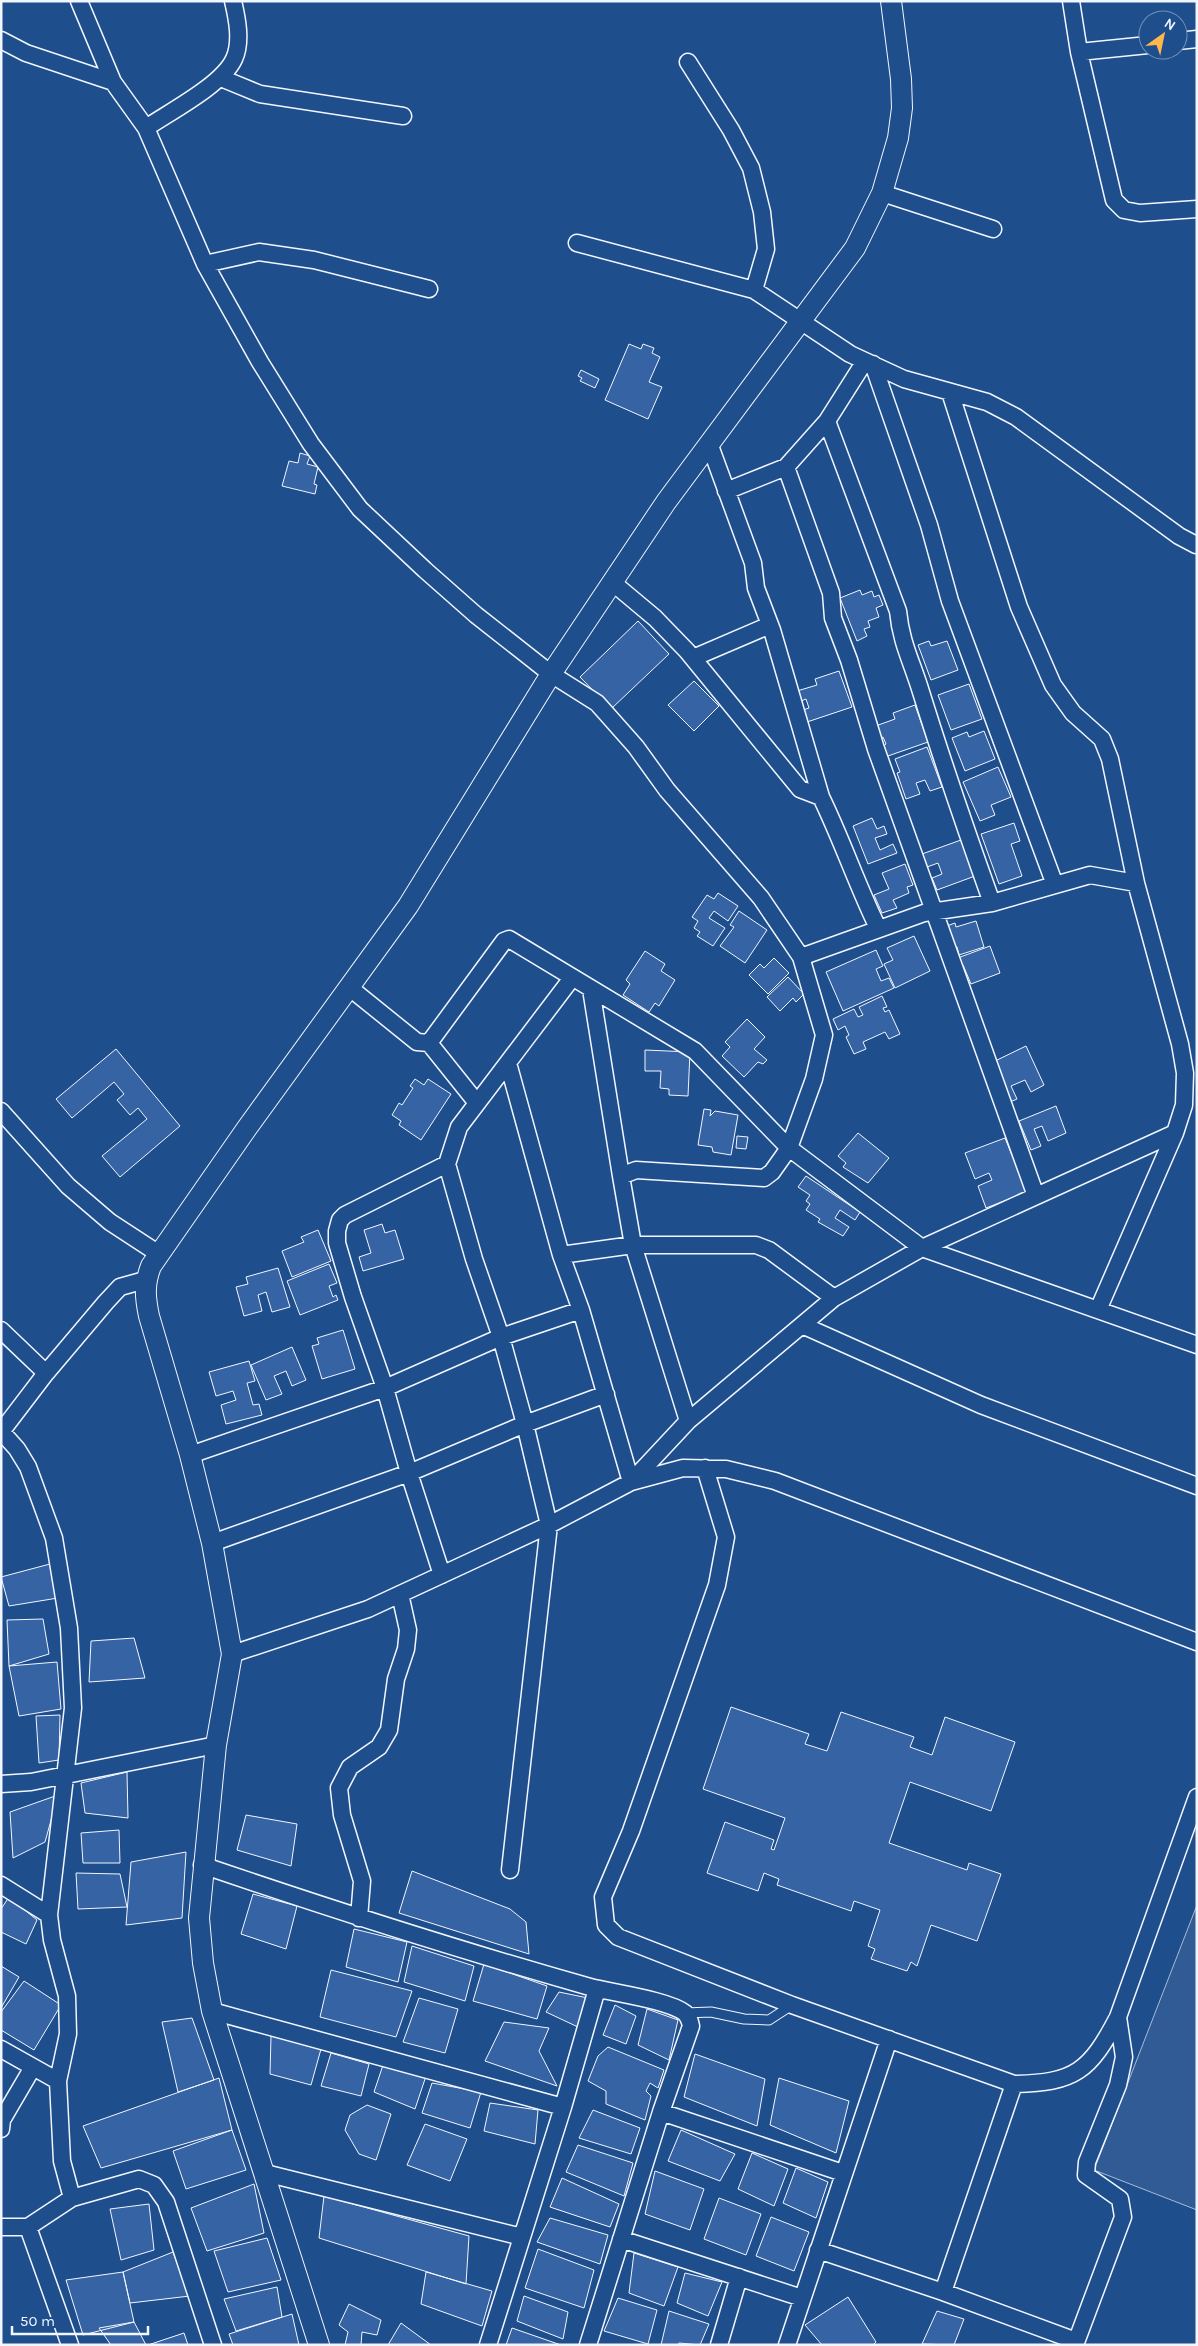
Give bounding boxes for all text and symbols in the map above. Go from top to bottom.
north arrow [1138,10,1188,60]
text: N [1161,15,1179,34]
scale bar [12,2304,149,2336]
text: 50 m [20,2312,55,2330]

